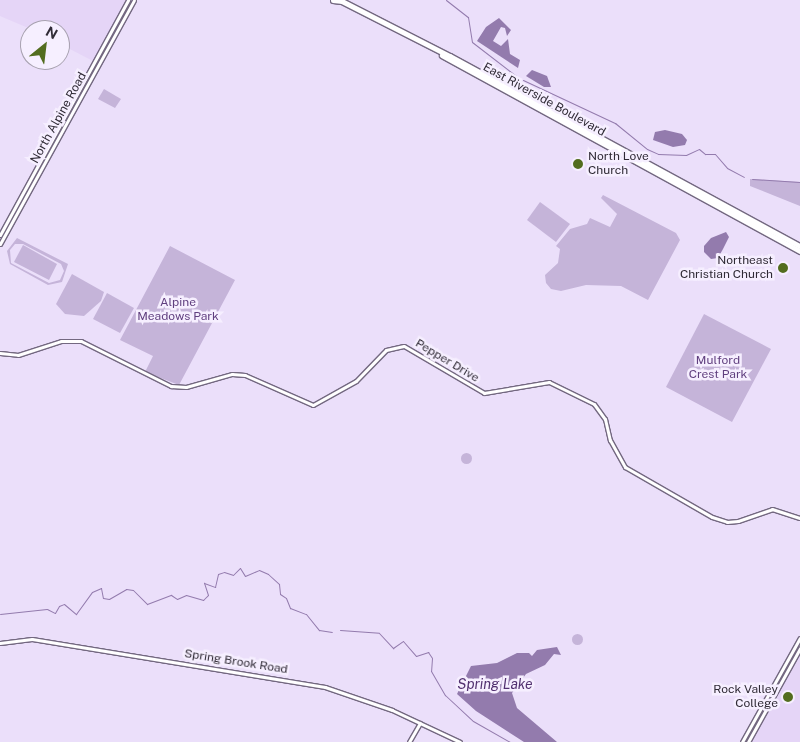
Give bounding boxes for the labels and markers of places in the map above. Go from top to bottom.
place label: North Love Church [588,150,649,178]
marker: North Love Church [572,158,584,170]
place label: Northeast Christian Church [680,254,773,282]
marker: Northeast Christian Church [777,262,789,274]
place label: Rock Valley College [713,683,778,711]
marker: Rock Valley College [782,691,794,703]

